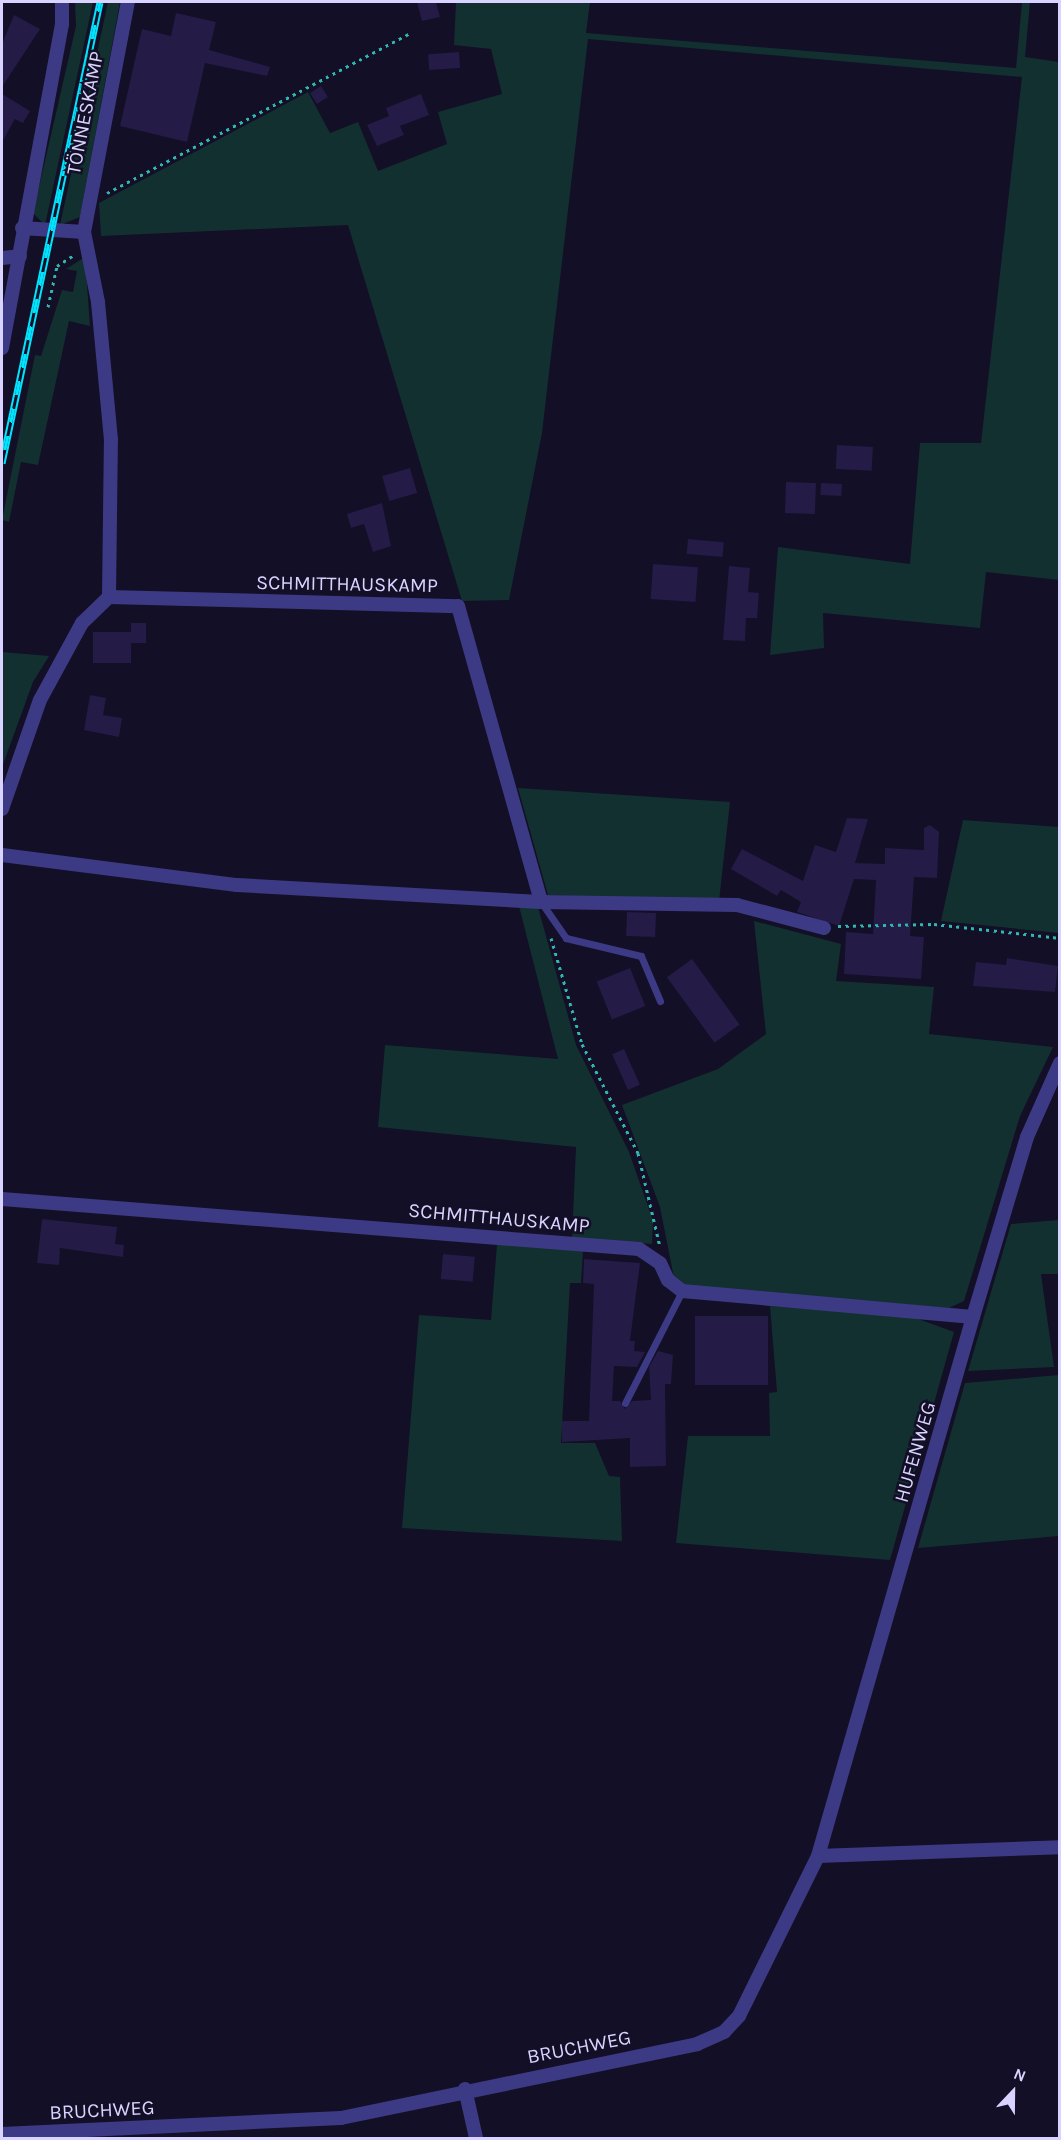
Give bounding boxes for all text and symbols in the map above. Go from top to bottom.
street label: TÖNNESKAMP [61,49,109,177]
street label: SCHMITTHAUSKAMP [256,570,438,598]
street label: SCHMITTHAUSKAMP [407,1198,591,1238]
street label: HUFENWEG [889,1399,941,1505]
street label: BRUCHWEG [525,2025,633,2069]
north arrow [983,2062,1043,2122]
text: N [1011,2064,1029,2086]
street label: BRUCHWEG [49,2095,155,2125]

